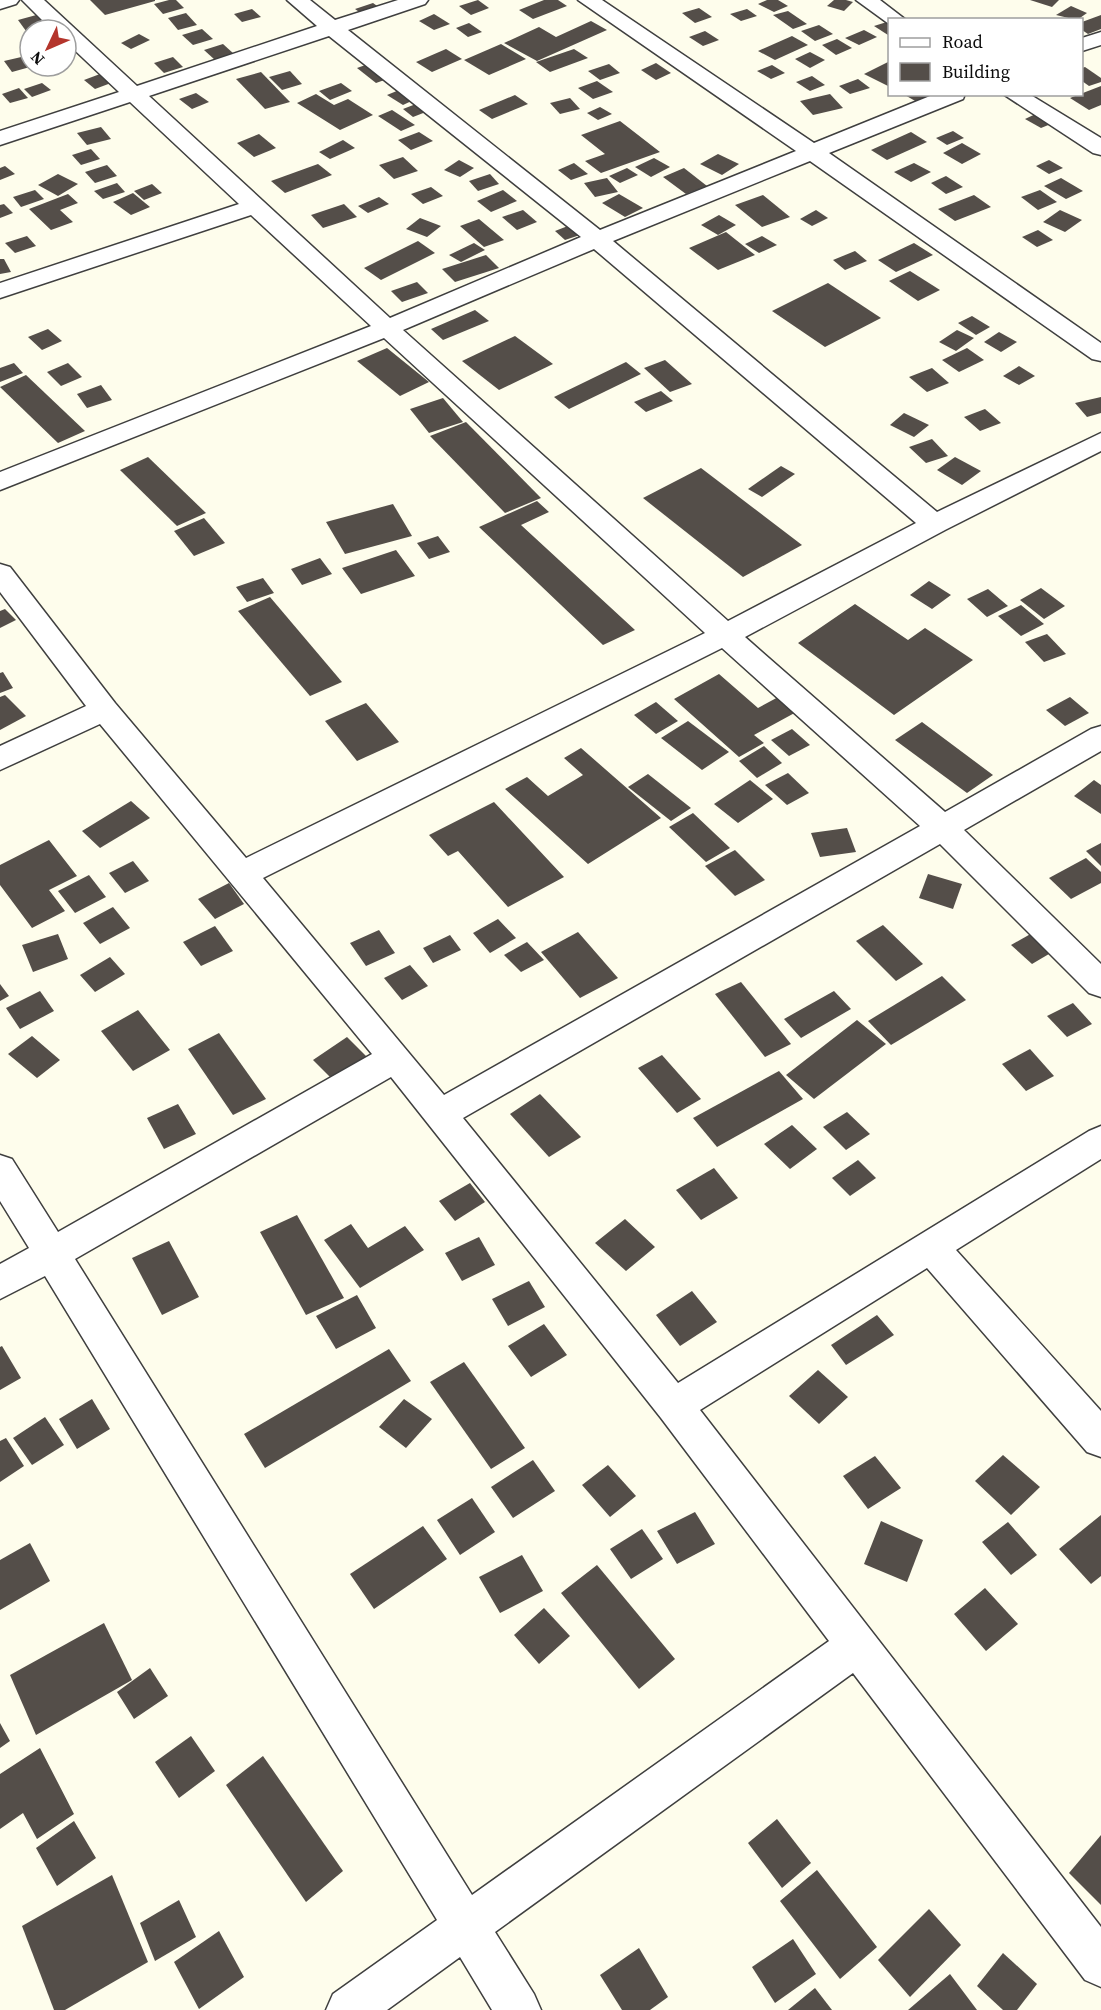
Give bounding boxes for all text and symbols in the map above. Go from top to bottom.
north arrow [18,18,78,78]
legend [888,18,1083,96]
text: Road [942,29,983,54]
text: N [25,46,49,70]
text: Building [942,59,1010,84]

